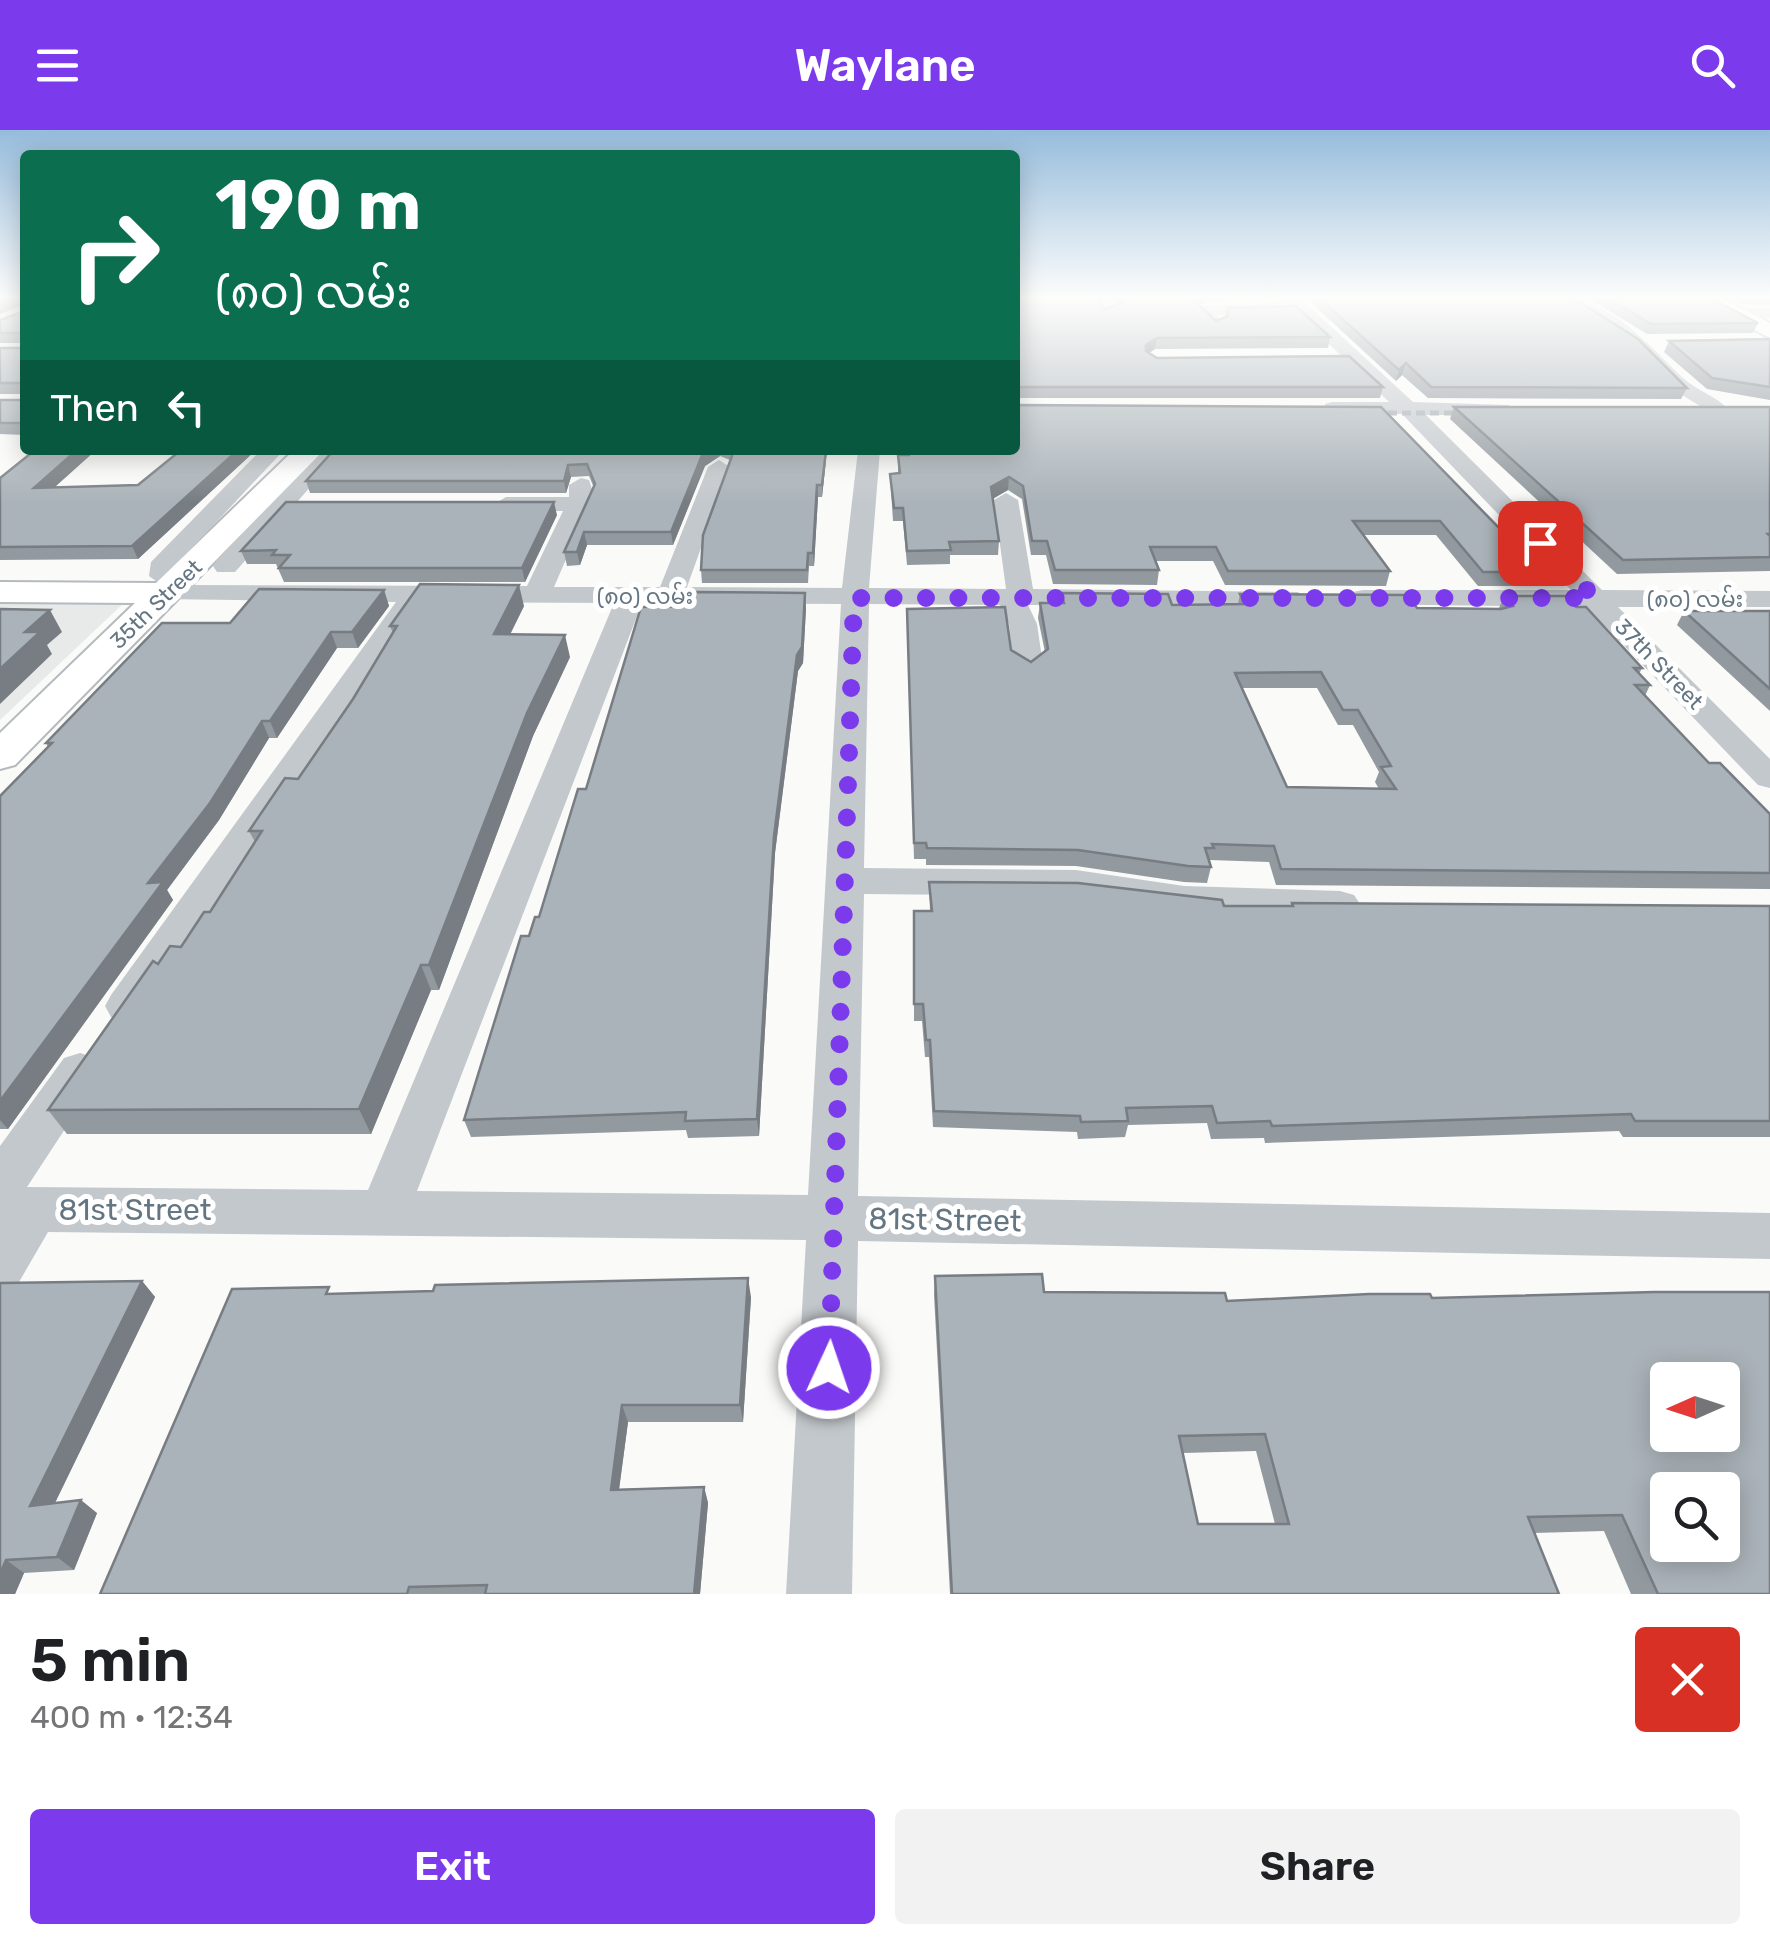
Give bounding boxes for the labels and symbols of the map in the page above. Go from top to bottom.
pin [1498,501,1583,586]
street label: 35th Street [104,553,208,654]
street label: (၈၀) လမ်း [597,581,693,610]
street label: (၈၀) လမ်း [1647,584,1743,613]
street label: 37th Street [1609,613,1709,715]
street label: 81st Street [58,1192,212,1228]
street label: 81st Street [868,1201,1022,1239]
position arrow [777,1316,881,1420]
north arrow [1650,1362,1740,1452]

